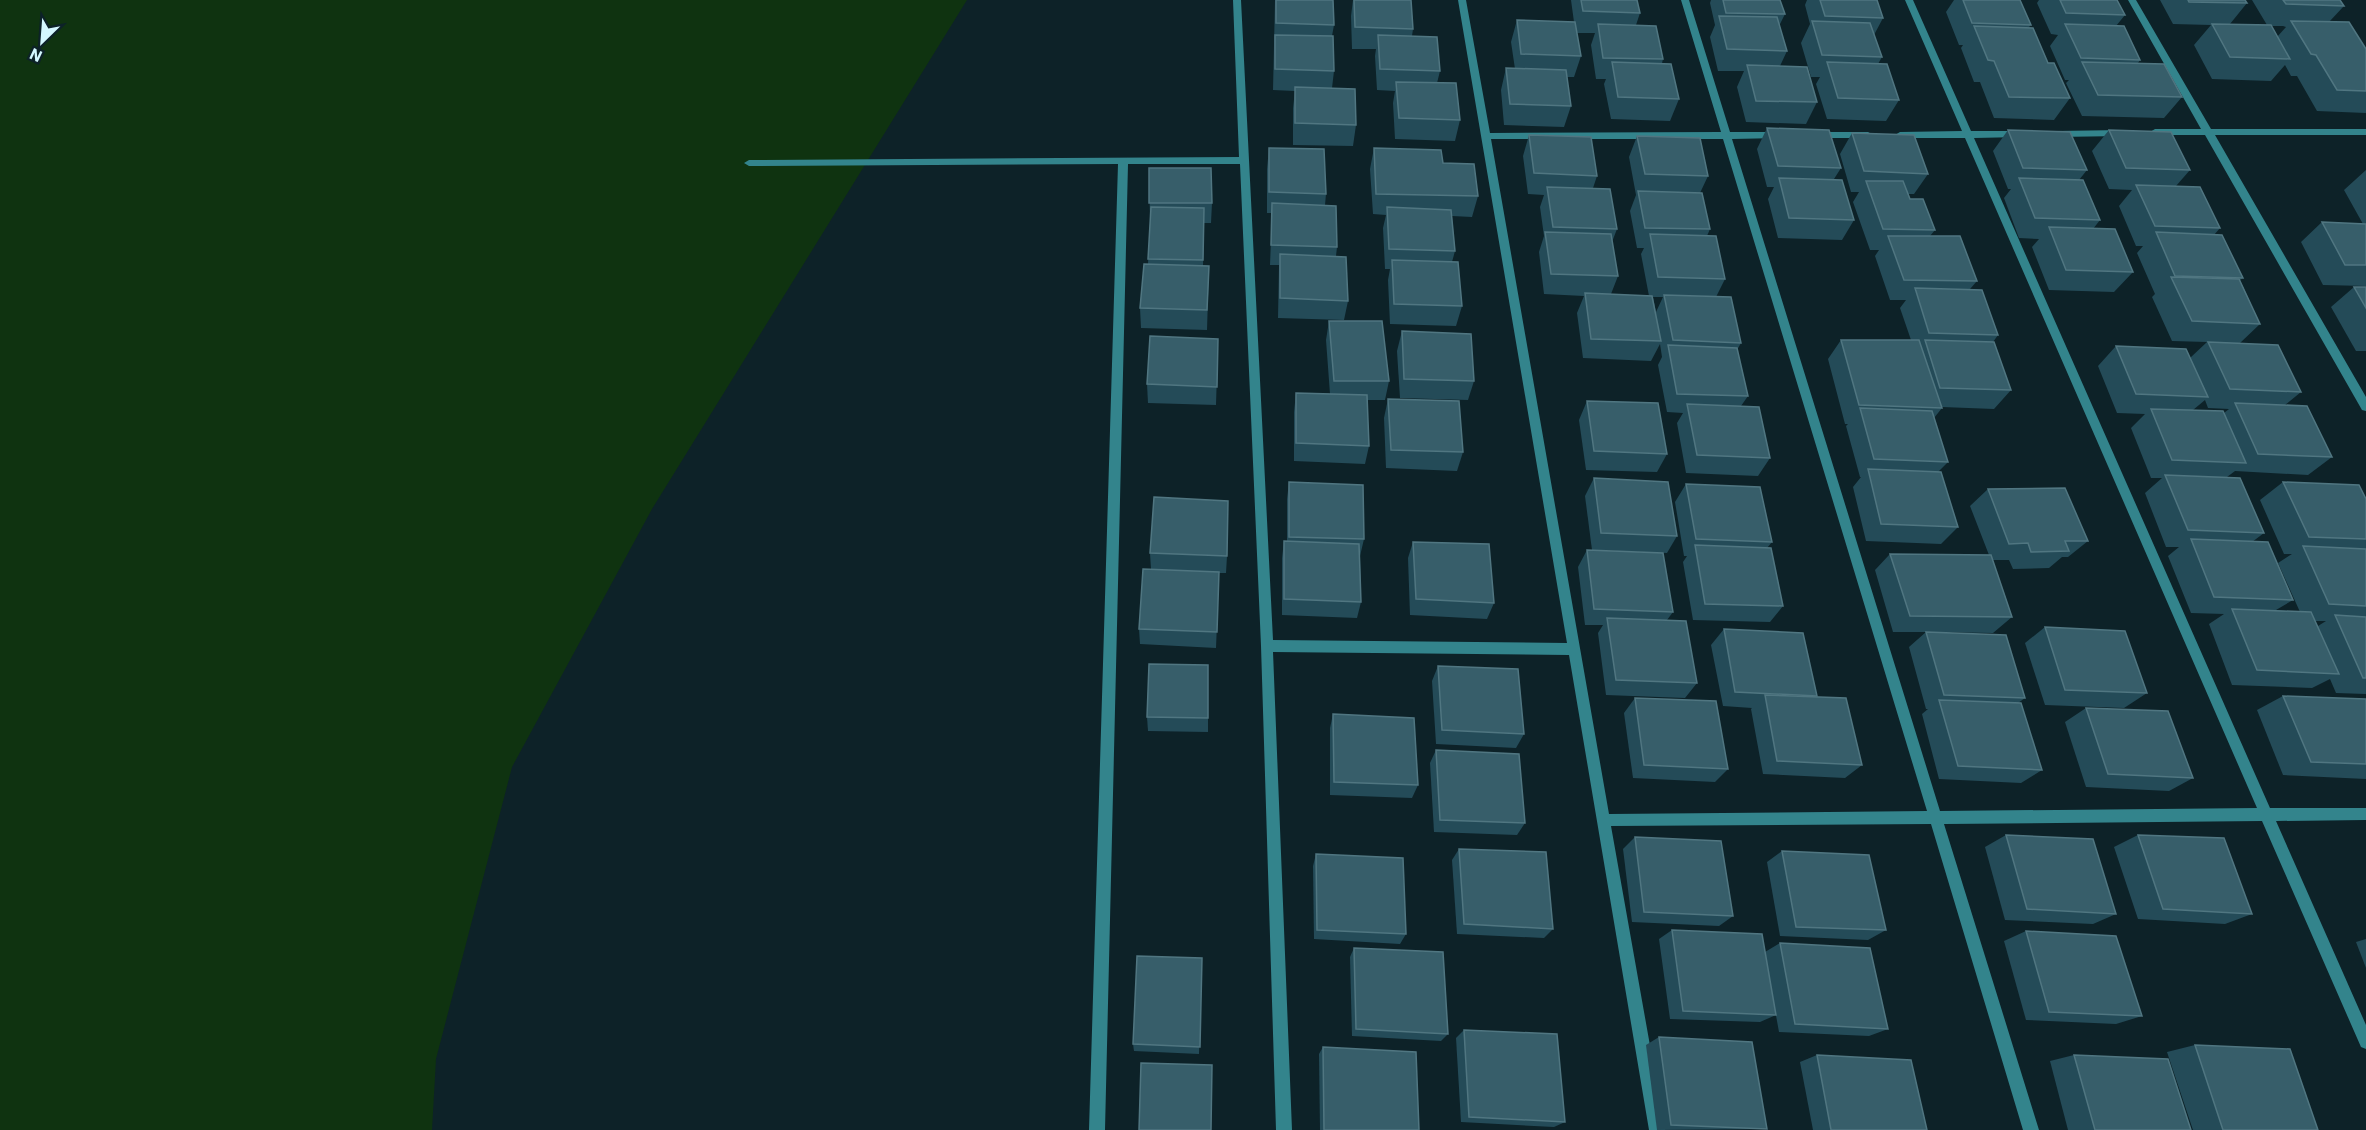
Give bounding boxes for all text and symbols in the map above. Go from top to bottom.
north arrow [12,12,72,72]
text: N [26,44,45,67]

